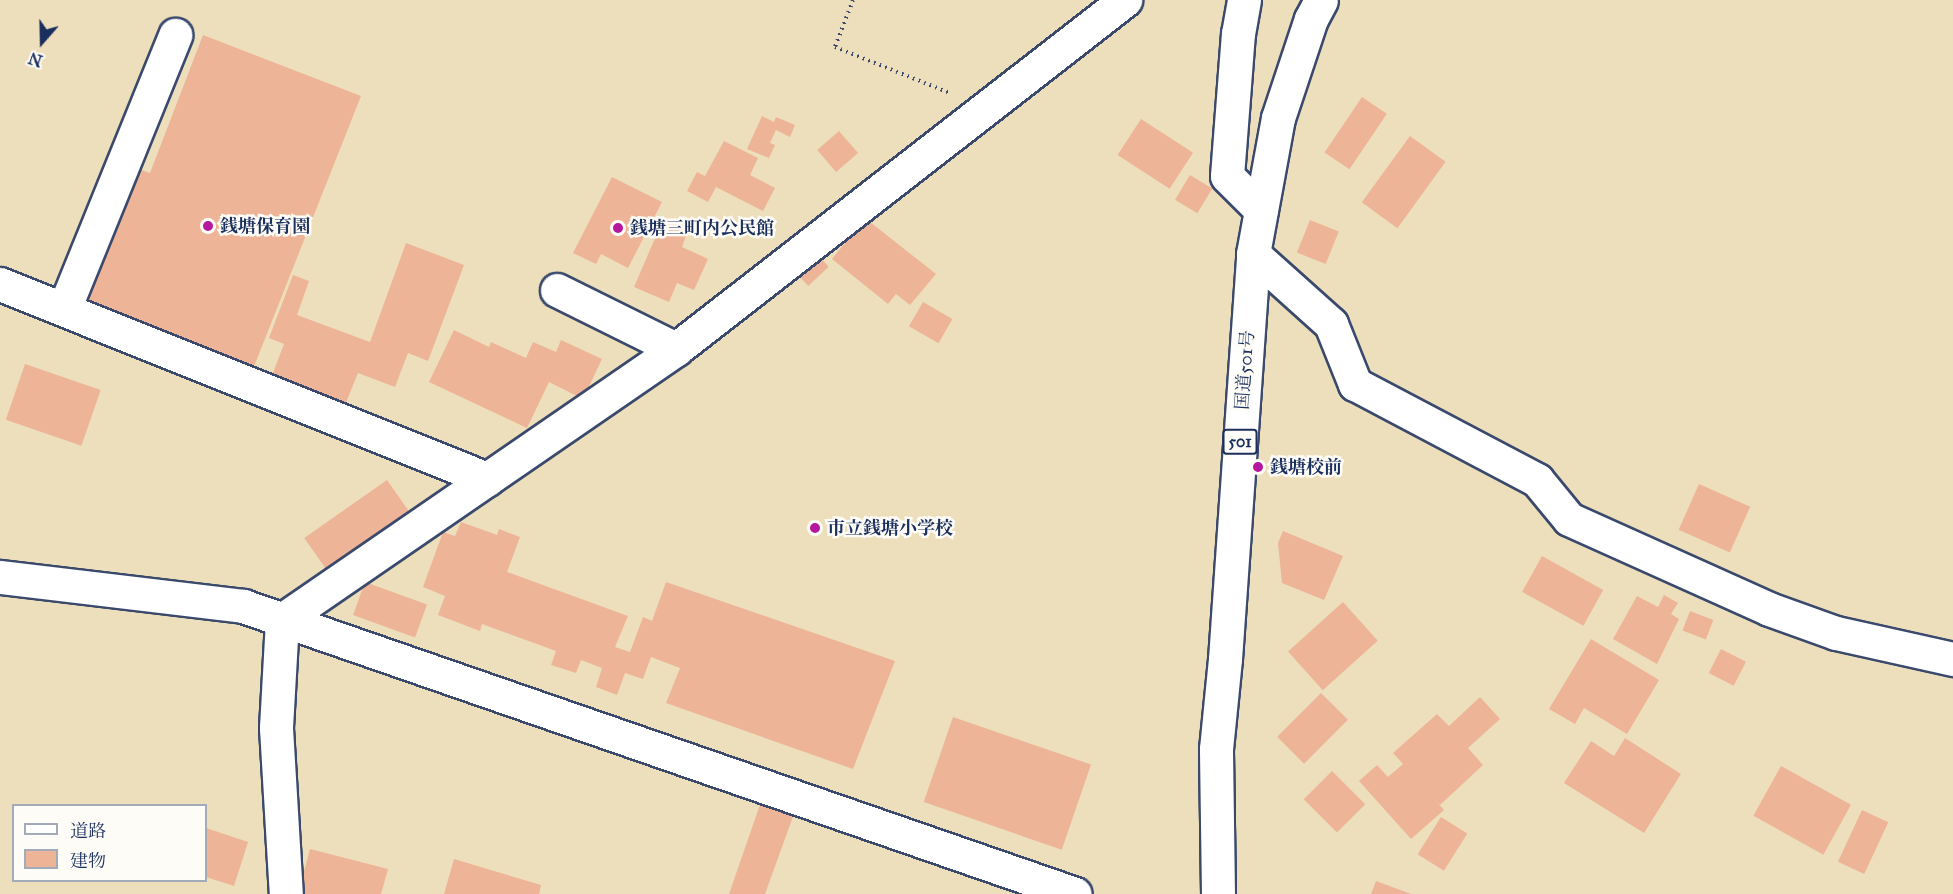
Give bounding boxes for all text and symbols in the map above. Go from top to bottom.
north arrow [12,12,72,72]
text: N [26,48,45,71]
place label: 銭塘保育園 [220,215,310,237]
place label: 銭塘三町内公民館 [630,217,774,239]
marker: 銭塘保育園 [201,219,215,233]
marker: 銭塘三町内公民館 [611,221,625,235]
street label: 国道501号 [1231,329,1259,411]
road number: 501 [1222,429,1258,455]
place label: 銭塘校前 [1270,456,1342,478]
marker: 銭塘校前 [1251,460,1265,474]
place label: 市立銭塘小学校 [827,517,953,539]
marker: 市立銭塘小学校 [808,521,822,535]
legend [12,804,207,882]
text: 道路 [70,820,106,842]
text: 建物 [70,850,106,872]

